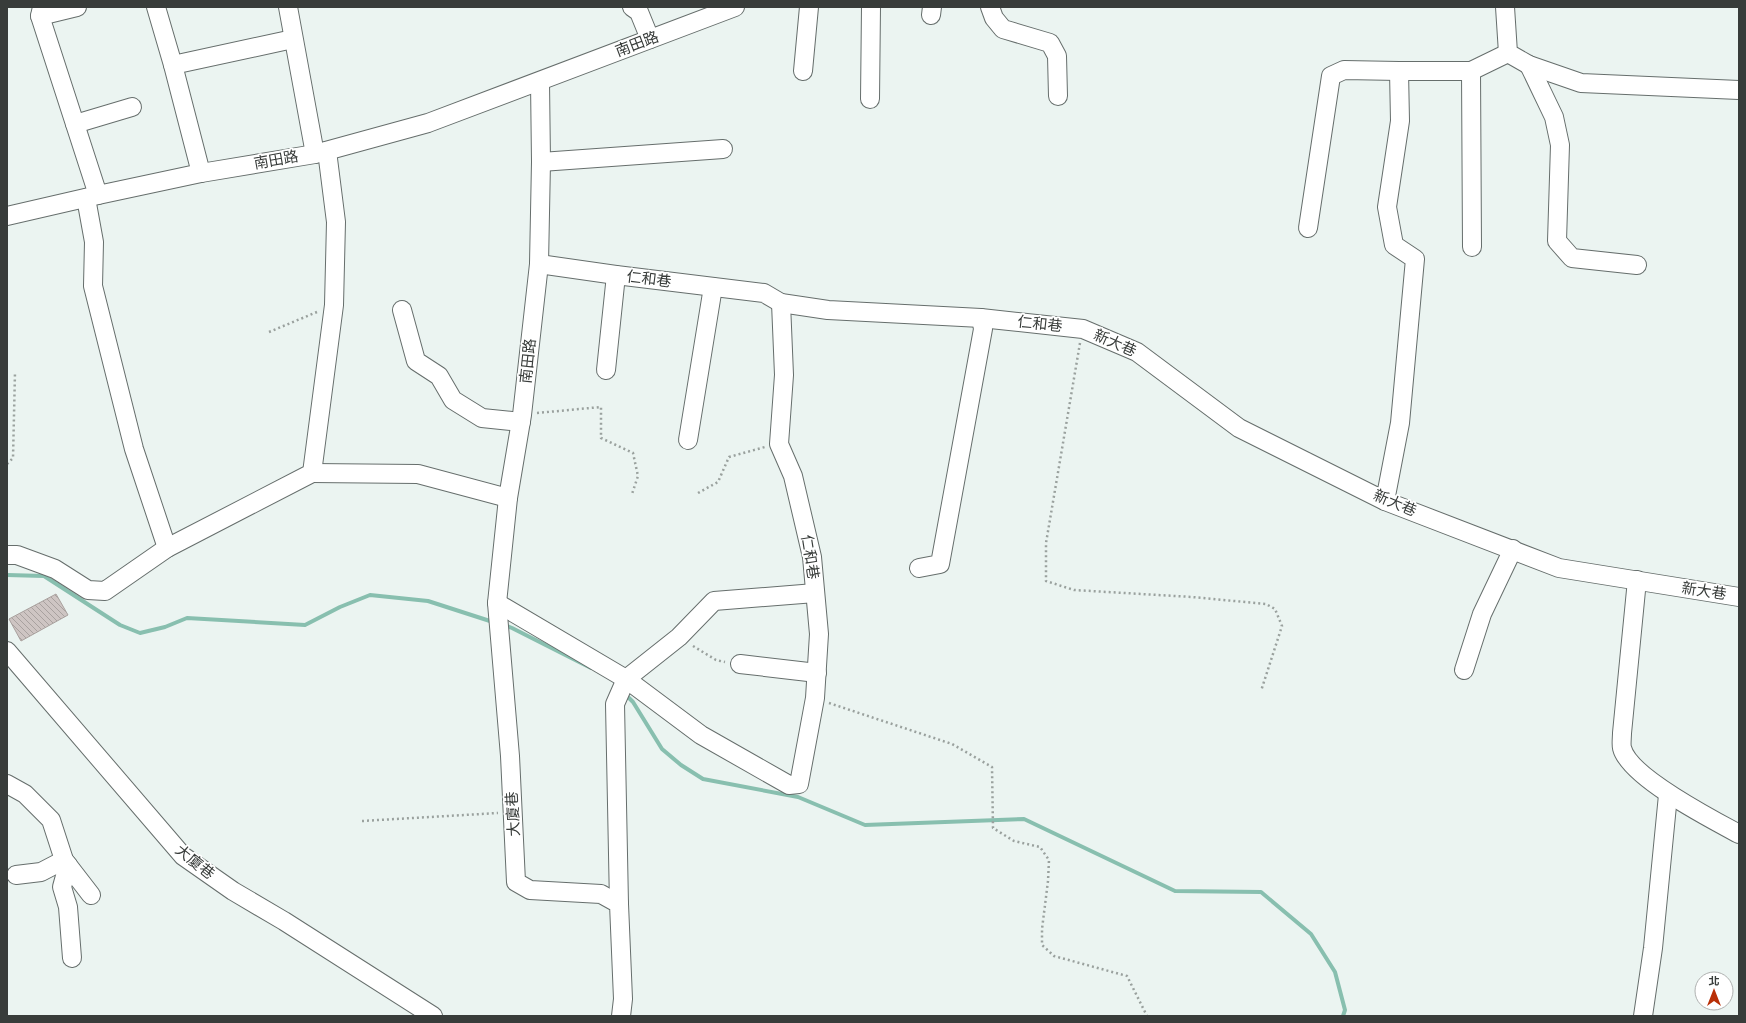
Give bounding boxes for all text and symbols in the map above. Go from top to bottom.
street label: 南田路 [612,26,662,63]
street label: 南田路 [252,145,300,176]
street label: 仁和巷 [625,265,673,294]
street label: 仁和巷 [1016,311,1064,338]
street label: 新大巷 [1090,324,1140,363]
street label: 南田路 [515,337,542,385]
street label: 新大巷 [1370,484,1420,523]
street label: 仁和巷 [795,533,824,581]
street label: 新大巷 [1680,577,1728,606]
street label: 大廈巷 [501,791,526,837]
street label: 大廈巷 [170,839,219,885]
north arrow [1694,971,1734,1011]
text: 北 [1709,973,1720,990]

